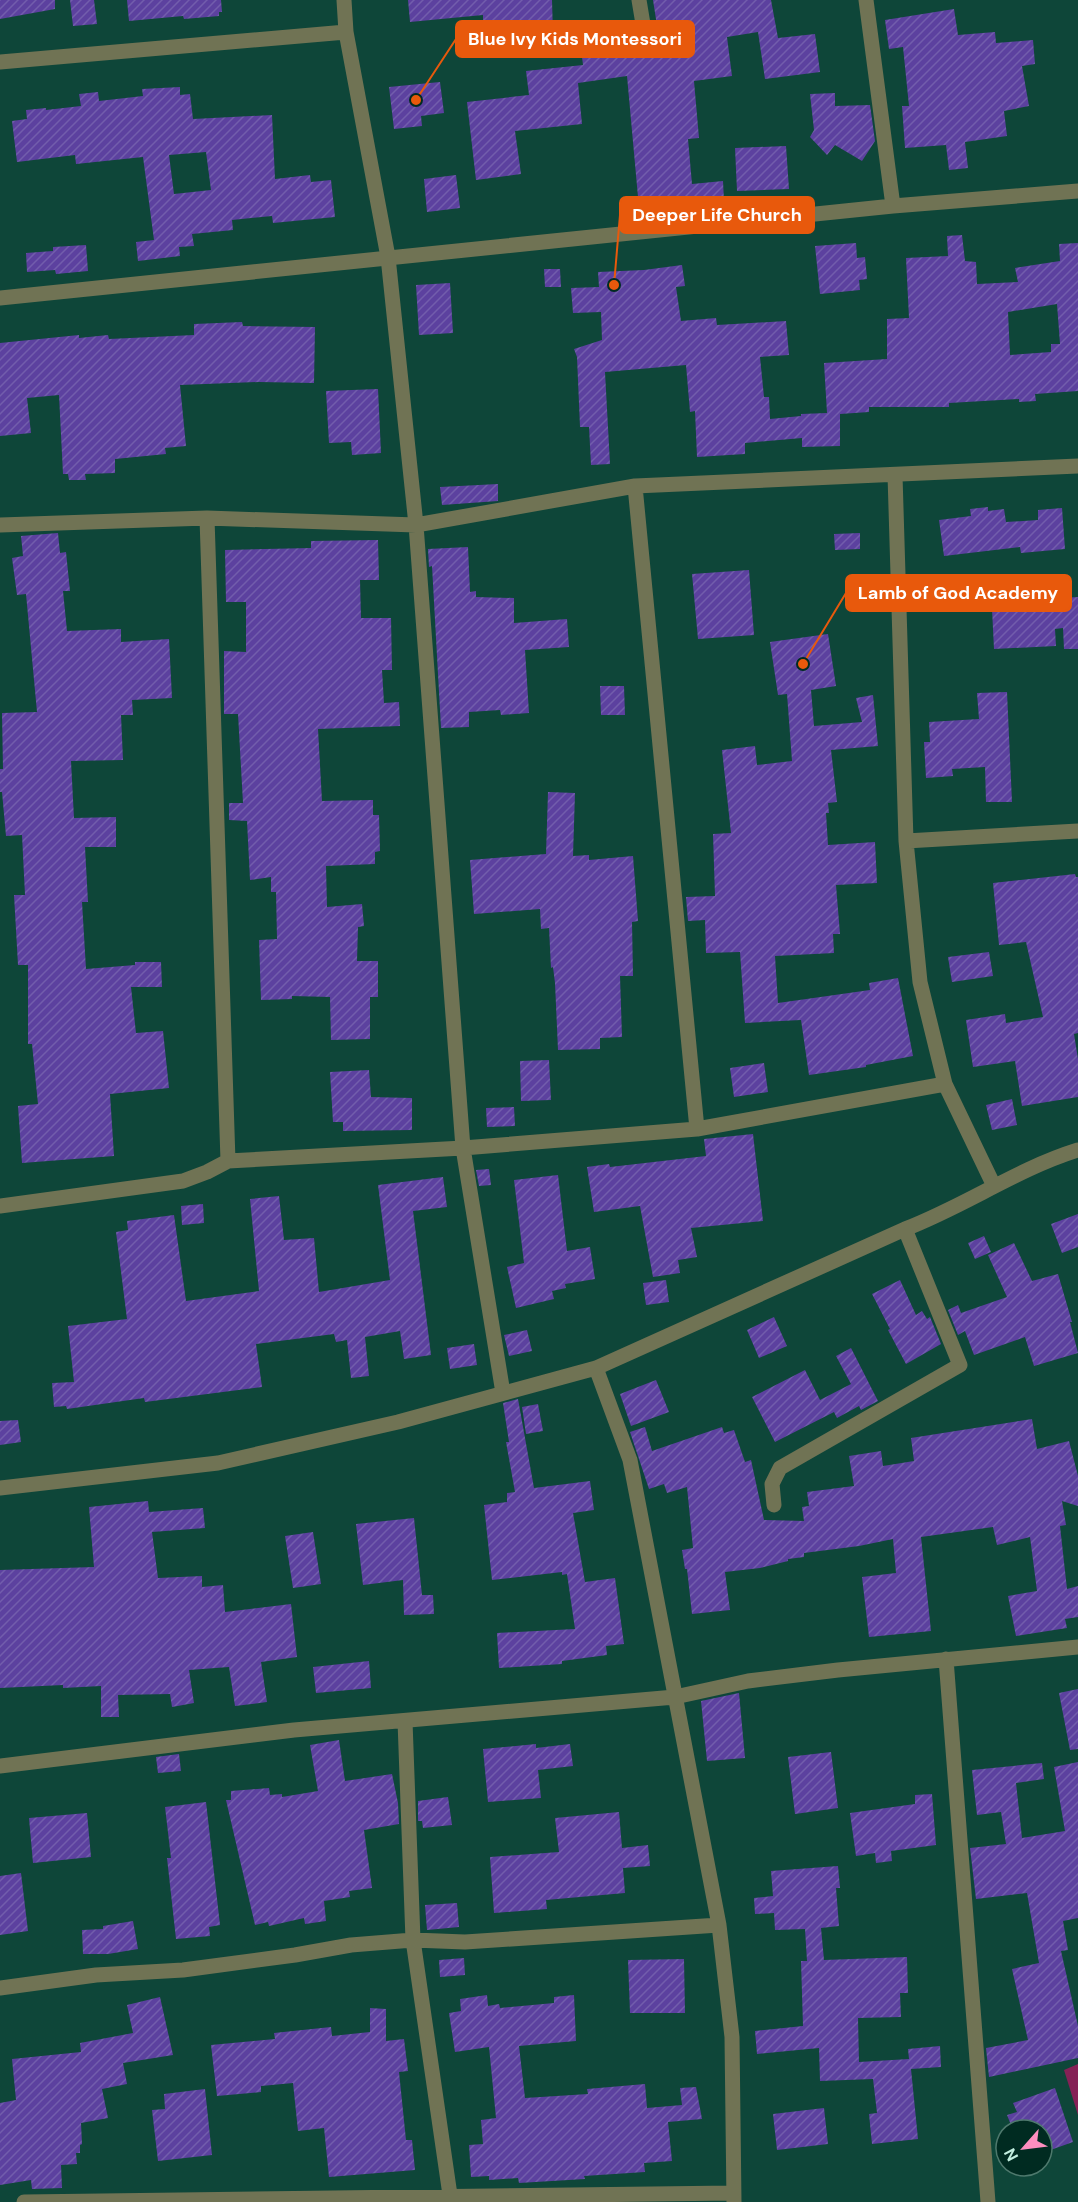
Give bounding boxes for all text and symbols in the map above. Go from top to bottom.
callout: Blue Ivy Kids Montessori [456,21,694,57]
text: Blue Ivy Kids Montessori [468,27,682,51]
callout: Deeper Life Church [620,197,814,233]
text: Deeper Life Church [632,203,802,227]
callout: Lamb of God Academy [846,575,1071,611]
text: Lamb of God Academy [858,581,1058,605]
north arrow [994,2118,1054,2178]
text: N [999,2145,1023,2165]

